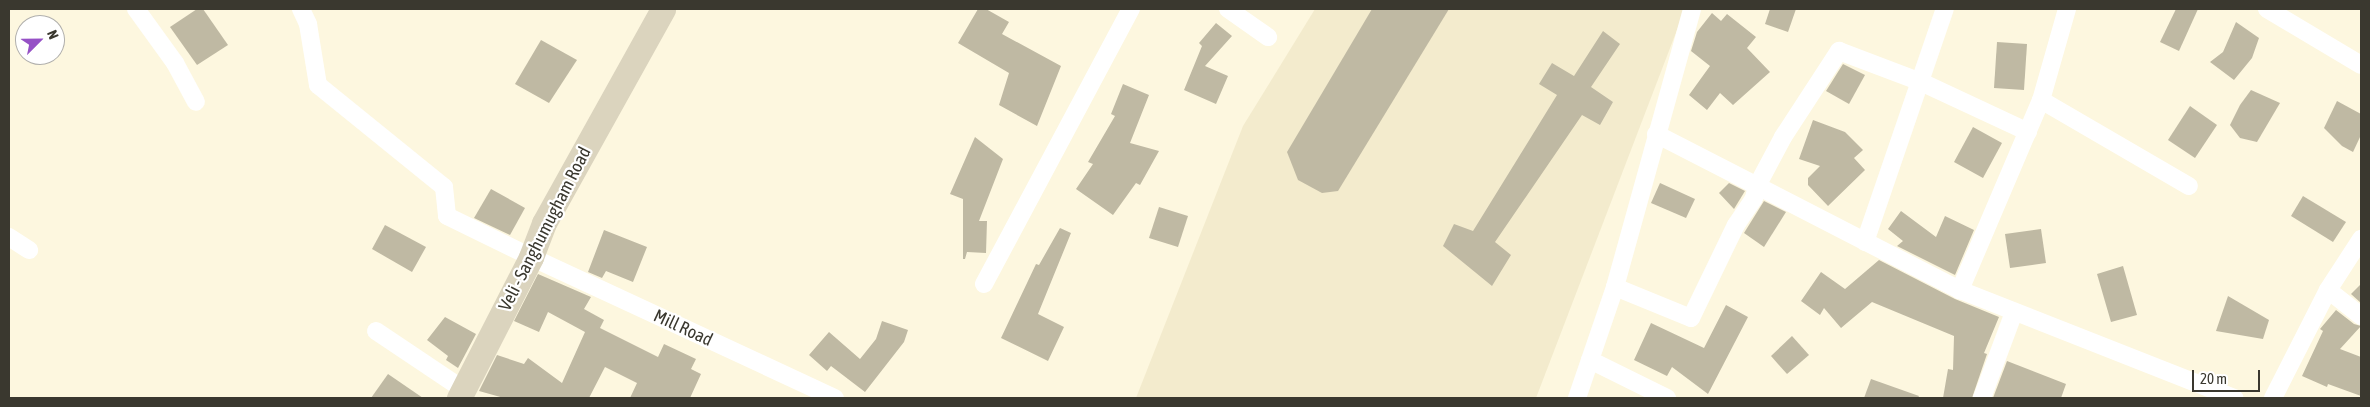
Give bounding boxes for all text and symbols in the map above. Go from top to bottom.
north arrow [15,15,65,65]
text: N [44,28,62,41]
street label: Veli - Sanghumugham Road [494,144,596,314]
street label: Mill Road [650,305,716,351]
scale bar [2195,360,2262,392]
text: 20 m [2200,370,2227,387]

